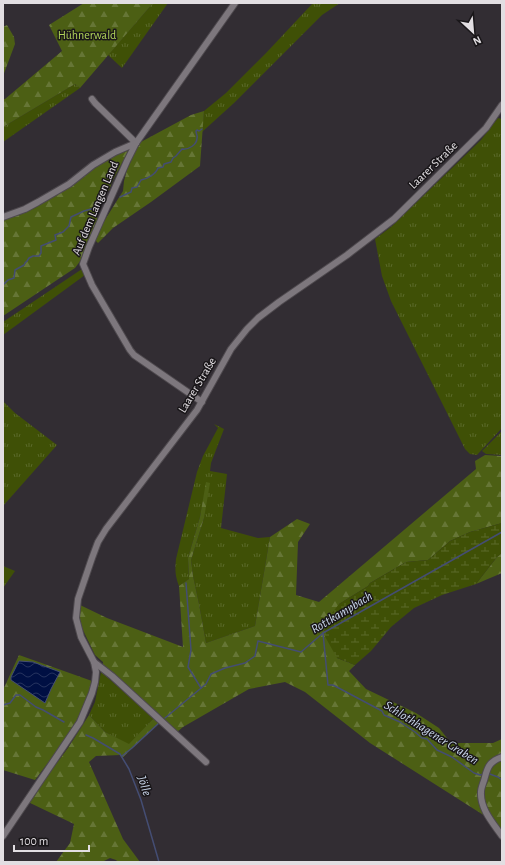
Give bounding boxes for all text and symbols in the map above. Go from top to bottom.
north arrow [453,12,493,52]
park label: Hühnerwald [58,29,116,41]
text: N [471,34,483,47]
street label: Laarer Straße [406,139,460,191]
street label: Auf dem Langen Land [70,159,120,257]
street label: Laarer Straße [176,355,218,415]
water label: Rottkampbach [309,590,375,636]
water label: Schlothhagener Graben [382,699,480,767]
water label: Jölle [134,773,153,798]
scale bar [14,827,89,853]
text: 100 m [20,835,48,847]

